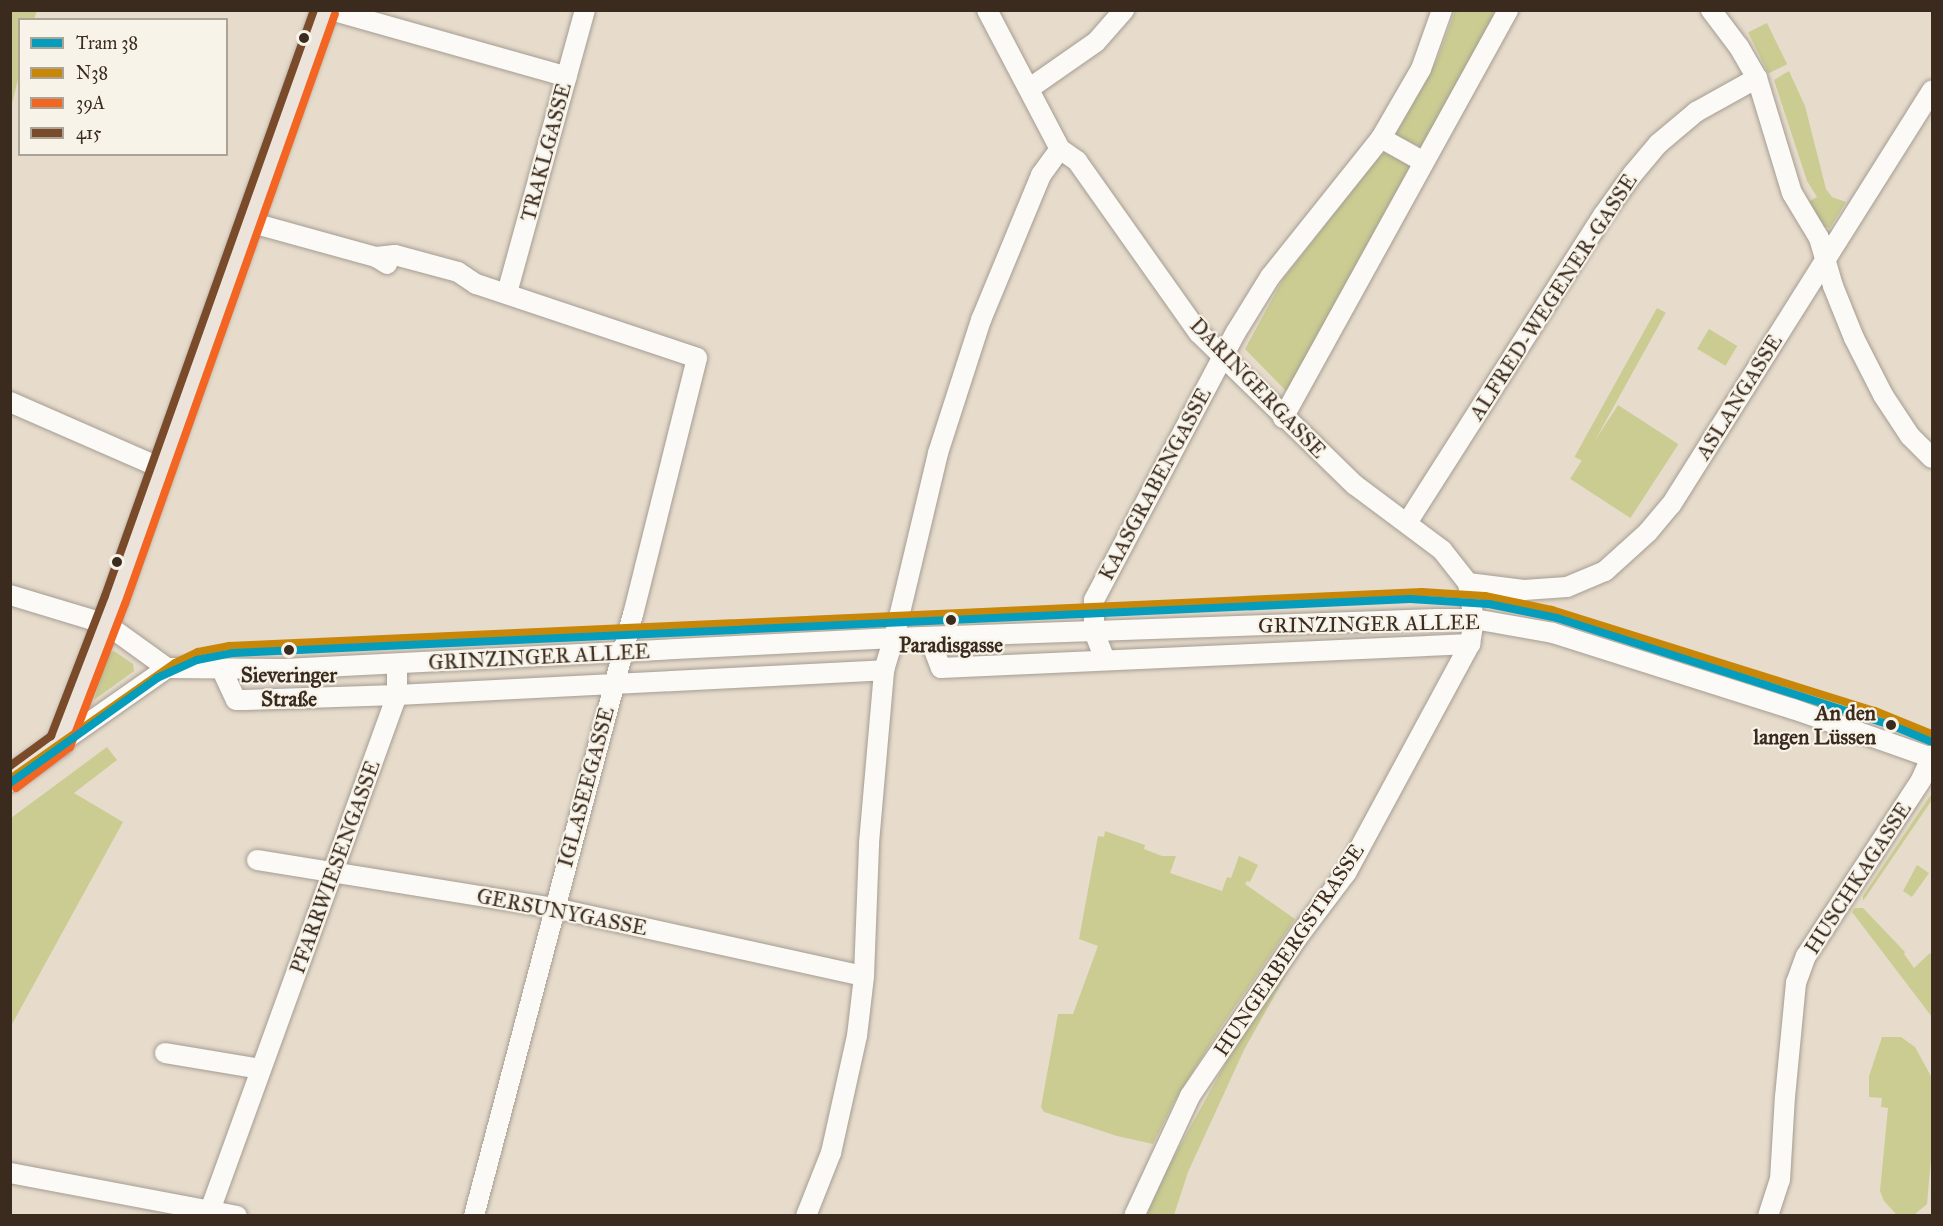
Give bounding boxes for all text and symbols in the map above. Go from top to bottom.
legend [18,18,228,156]
text: Tram 38 [76,32,138,54]
unlabelled marker [298,32,310,44]
text: N38 [76,62,108,84]
street label: TRAKLGASSE [515,80,577,224]
text: 39A [76,92,105,114]
text: 415 [76,122,101,144]
street label: ALFRED-WEGENER-GASSE [1464,169,1642,425]
street label: DARINGERGASSE [1185,313,1331,463]
street label: ASLANGASSE [1690,330,1788,464]
street label: KAASGRABENGASSE [1094,383,1216,585]
unlabelled marker [111,556,123,568]
street label: GRINZINGER ALLEE [1258,609,1480,639]
marker: Paradisgasse [941,610,961,630]
place label: Paradisgasse [899,632,1003,658]
street label: GRINZINGER ALLEE [428,639,650,675]
marker: Sieveringer Straße [279,640,299,660]
place label: Sieveringer Straße [241,662,337,712]
place label: An den langen Lüssen [1754,700,1876,750]
street label: IGLASEEGASSE [552,704,620,870]
marker: An den langen Lüssen [1881,715,1901,735]
street label: PFARRWIESENGASSE [285,757,385,977]
street label: HUSCHKAGASSE [1799,797,1917,959]
street label: HUNGERBERGSTRASSE [1209,839,1369,1061]
street label: GERSUNYGASSE [475,883,649,941]

